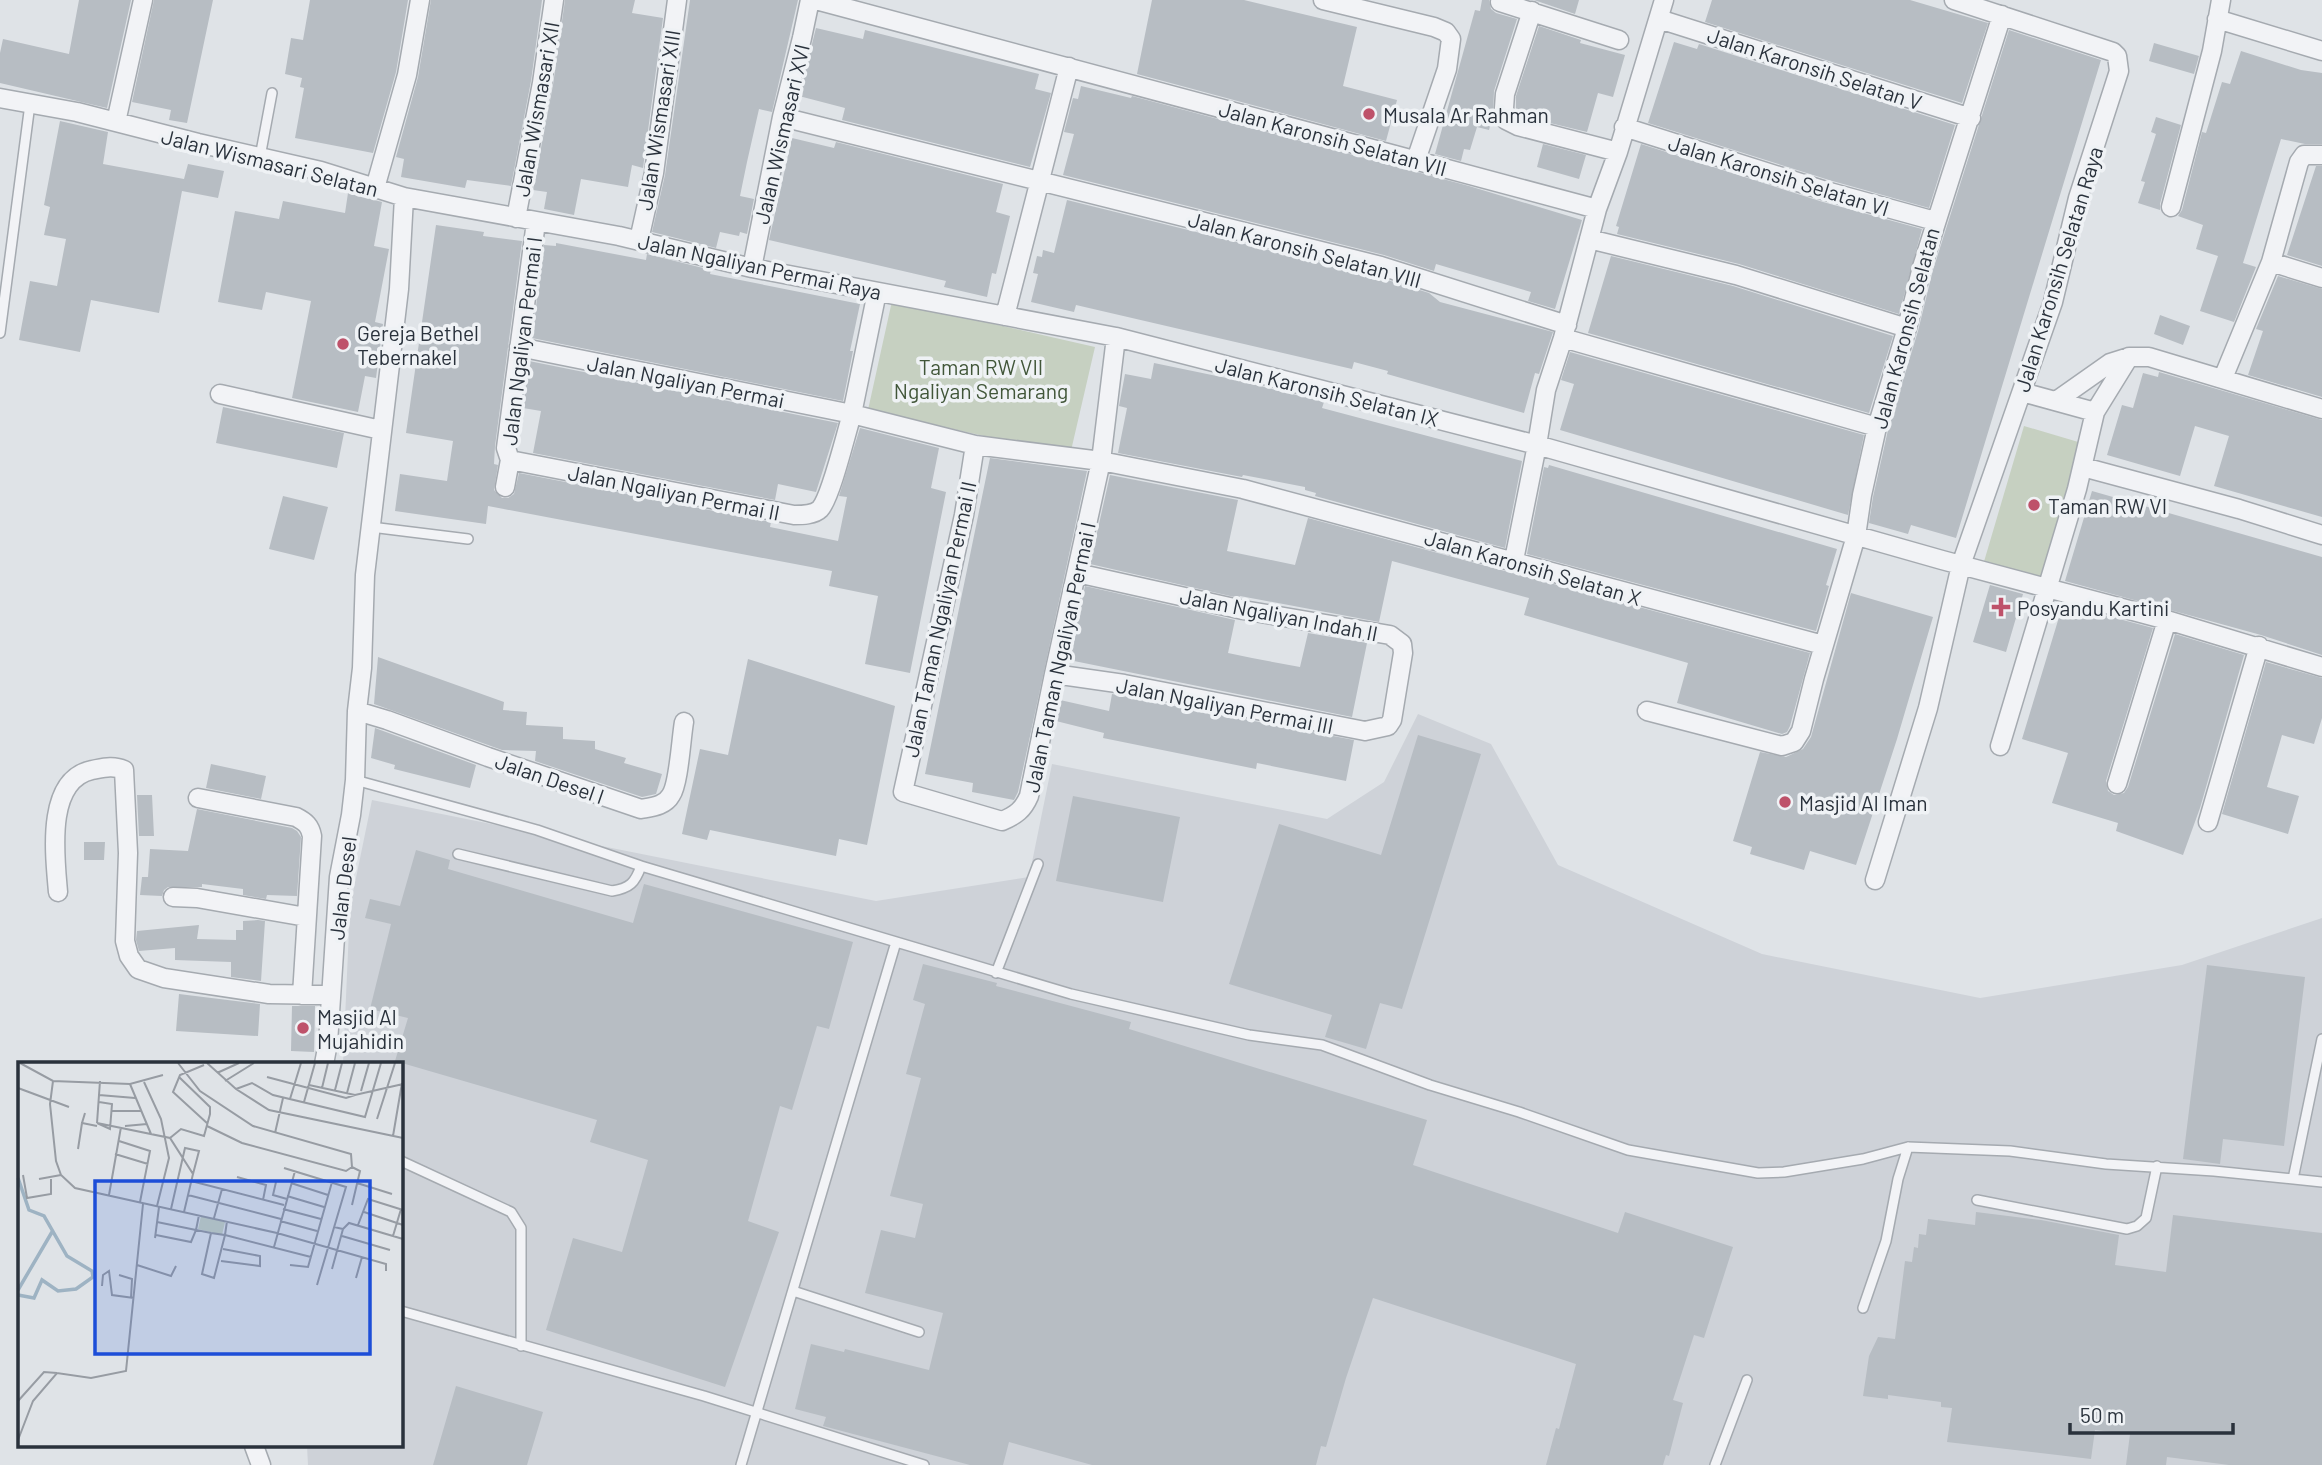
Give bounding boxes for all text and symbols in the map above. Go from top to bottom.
street label: Jalan Wismasari XII [508,20,564,198]
street label: Jalan Karonsih Selatan V [1705,22,1925,114]
street label: Jalan Wismasari XIII [631,28,685,212]
street label: Jalan Wismasari XVI [748,41,814,227]
street label: Jalan Karonsih Selatan VII [1216,96,1450,180]
place label: Musala Ar Rahman [1383,102,1549,127]
marker: Musala Ar Rahman [1361,106,1377,122]
street label: Jalan Wismasari Selatan [159,123,381,201]
street label: Jalan Karonsih Selatan VI [1666,130,1892,220]
street label: Jalan Karonsih Selatan Raya [2009,143,2107,395]
street label: Jalan Karonsih Selatan VIII [1186,206,1424,292]
street label: Jalan Karonsih Selatan [1866,225,1944,431]
street label: Jalan Ngaliyan Permai Raya [636,228,884,304]
street label: Jalan Ngaliyan Permai I [496,235,546,447]
place label: Gereja Bethel Tebernakel [357,320,479,369]
marker: Gereja Bethel Tebernakel [335,336,351,352]
street label: Jalan Ngaliyan Permai [585,350,787,412]
street label: Jalan Karonsih Selatan IX [1213,351,1441,431]
park label: Taman RW VII Ngaliyan Semarang [894,354,1068,403]
street label: Jalan Ngaliyan Permai II [566,459,782,525]
street label: Jalan Taman Ngaliyan Permai II [898,479,980,759]
place label: Taman RW VI [2048,493,2167,518]
marker: Taman RW VI [2026,497,2042,513]
street label: Jalan Taman Ngaliyan Permai I [1018,519,1100,795]
street label: Jalan Karonsih Selatan X [1422,524,1644,610]
street label: Jalan Ngaliyan Indah II [1178,583,1380,645]
place label: Posyandu Kartini [2017,595,2169,620]
marker: Posyandu Kartini [1991,597,2011,617]
street label: Jalan Ngaliyan Permai III [1114,672,1336,738]
street label: Jalan Desel I [492,748,608,808]
place label: Masjid Al Iman [1799,790,1928,815]
marker: Masjid Al Iman [1777,794,1793,810]
street label: Jalan Desel [323,835,361,941]
place label: Masjid Al Mujahidin [317,1004,404,1053]
marker: Masjid Al Mujahidin [295,1020,311,1036]
inset map [18,1062,402,1448]
scale bar [2070,1392,2233,1436]
text: 50 m [2080,1402,2124,1427]

